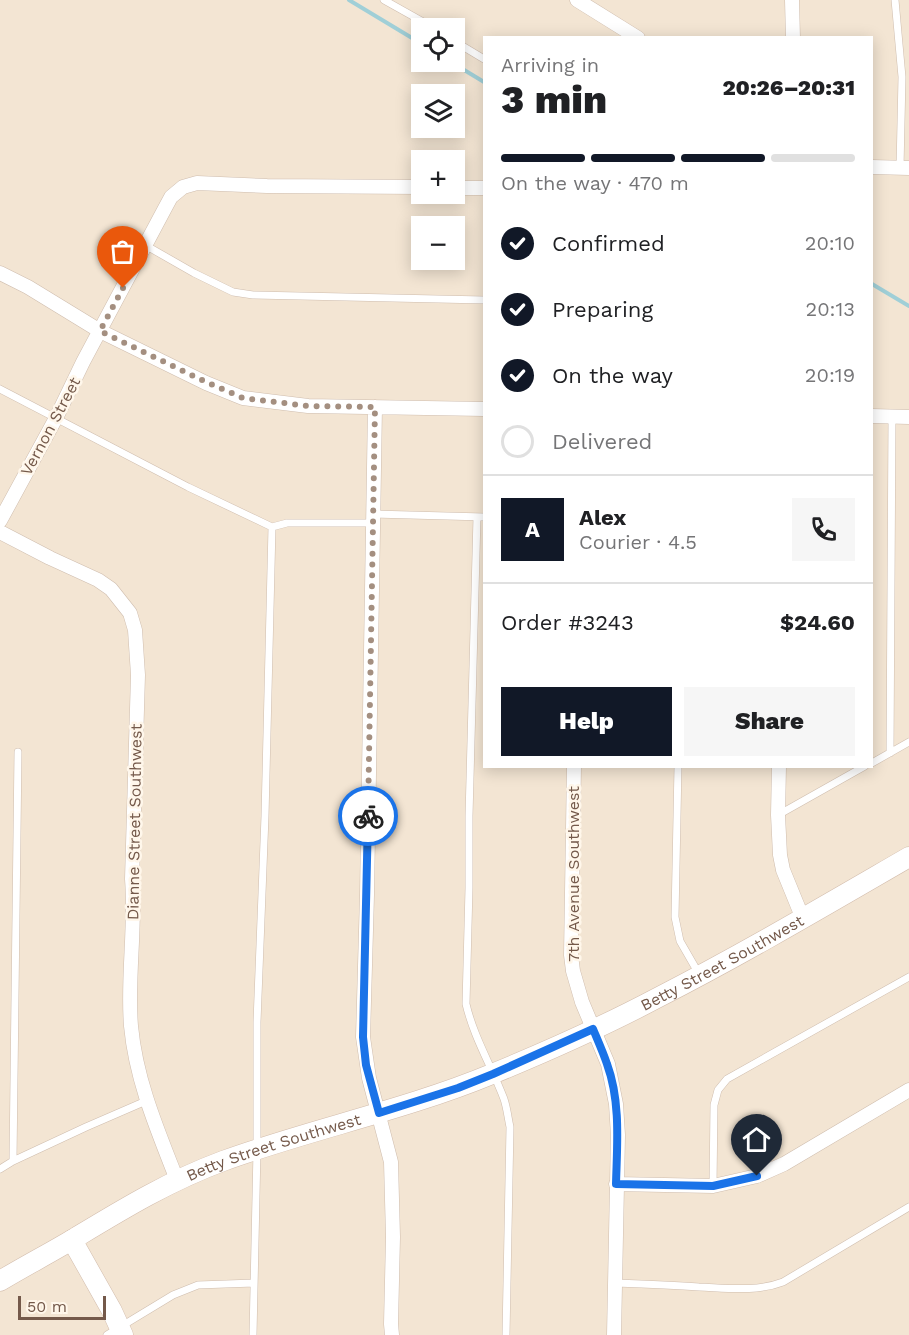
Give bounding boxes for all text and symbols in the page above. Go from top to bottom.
map controls [411,18,465,270]
button: locate [411,18,465,72]
text: Arriving in [501,53,599,77]
text: 20:26–20:31 [722,75,855,100]
text: 3 min [501,77,607,122]
button: layers [411,84,465,138]
button: + [411,150,465,204]
text: On the way · 470 m [501,171,689,195]
button: − [411,216,465,270]
pin [97,226,148,288]
icon: check [501,227,534,260]
text: Confirmed [552,231,665,256]
text: 20:10 [805,231,855,255]
icon: bag [106,235,139,268]
icon: check [501,293,534,326]
text: Preparing [552,297,653,322]
text: 20:13 [806,297,855,321]
icon: check [501,359,534,392]
text: On the way [552,363,673,388]
text: 20:19 [805,363,855,387]
street label: Vernon Street [17,374,84,479]
text: Delivered [552,429,652,454]
button: phone [792,498,855,561]
text: Alex [579,505,626,530]
text: A [525,517,540,542]
text: Courier · 4.5 [579,530,697,554]
text: Order #3243 [501,610,634,635]
text: $24.60 [780,610,855,635]
button: Help [501,687,672,756]
button: Share [684,687,855,756]
street label: Dianne Street Southwest [123,723,146,920]
courier [338,786,398,846]
street label: 7th Avenue Southwest [564,786,583,962]
icon: bike [352,800,385,833]
street label: Betty Street Southwest [637,911,807,1015]
street label: Betty Street Southwest [183,1110,363,1185]
pin [731,1114,782,1176]
icon: home [740,1123,773,1156]
scale bar [18,1293,106,1320]
text: 50 m [27,1297,67,1316]

